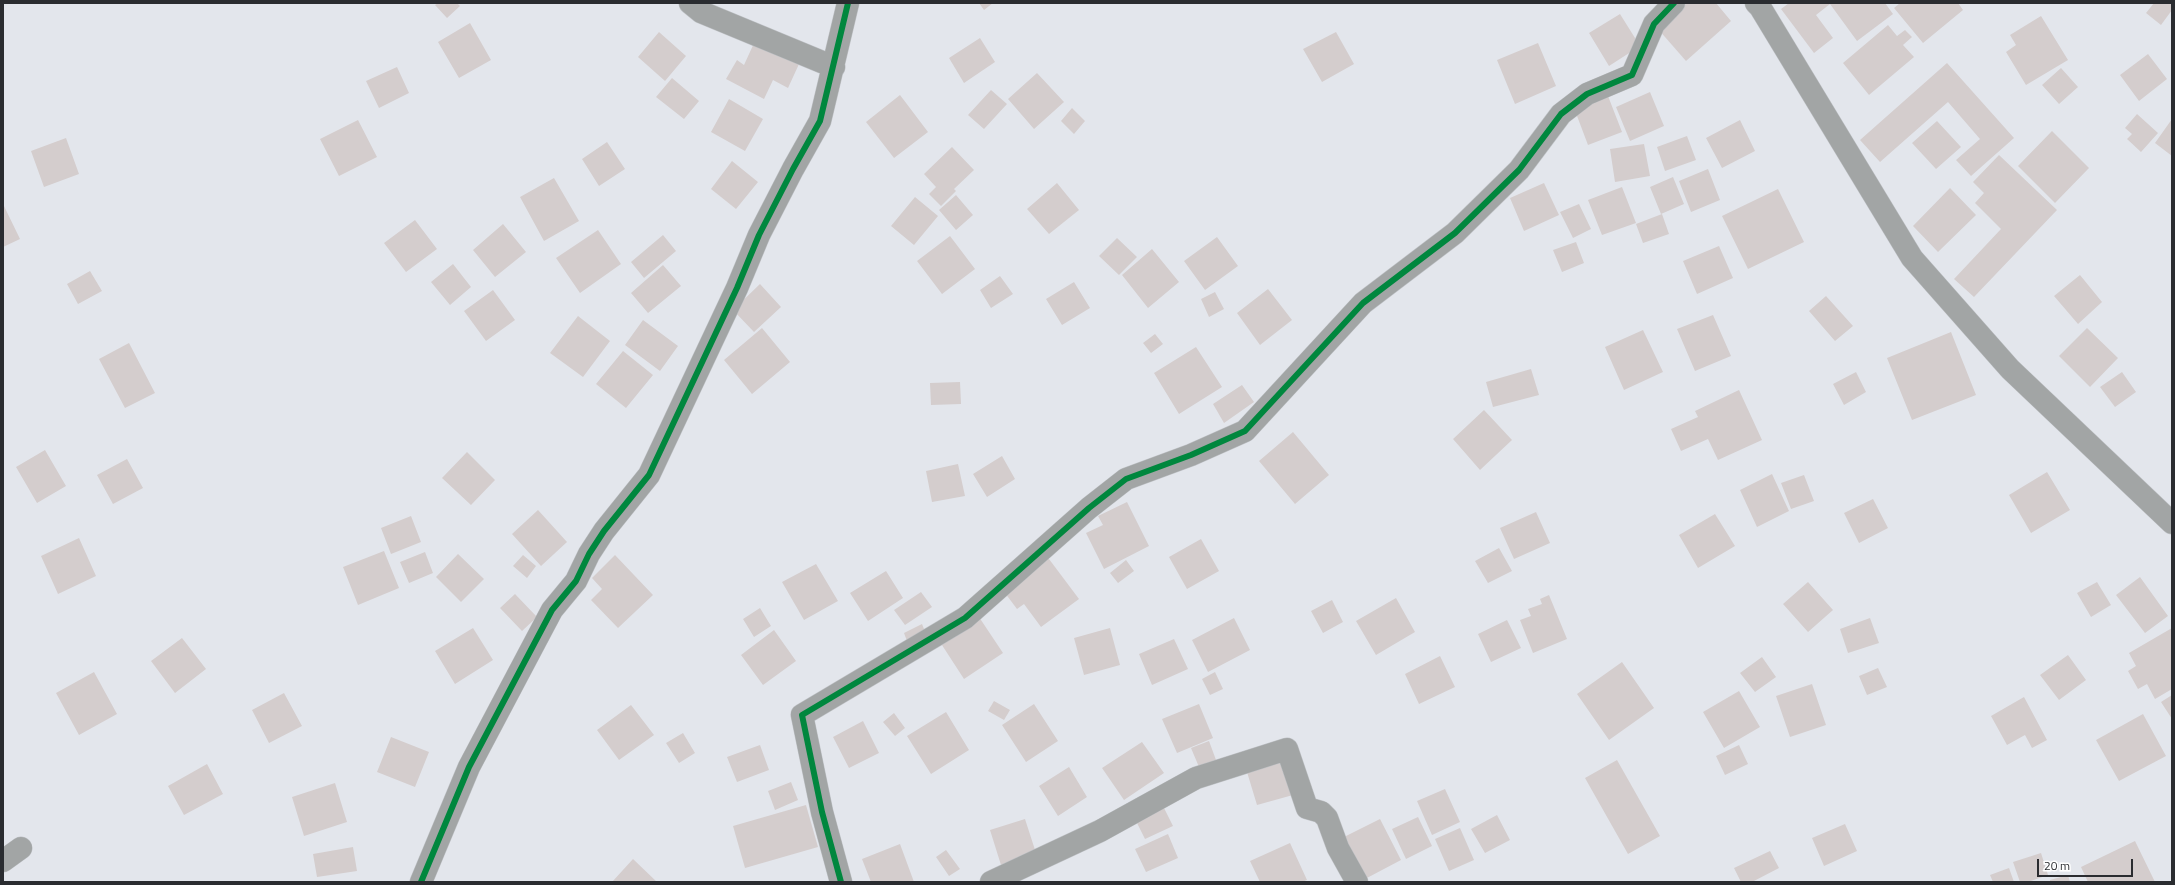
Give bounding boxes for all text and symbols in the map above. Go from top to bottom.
scale bar [2039,851,2135,877]
text: 20 m [2044,856,2070,875]

